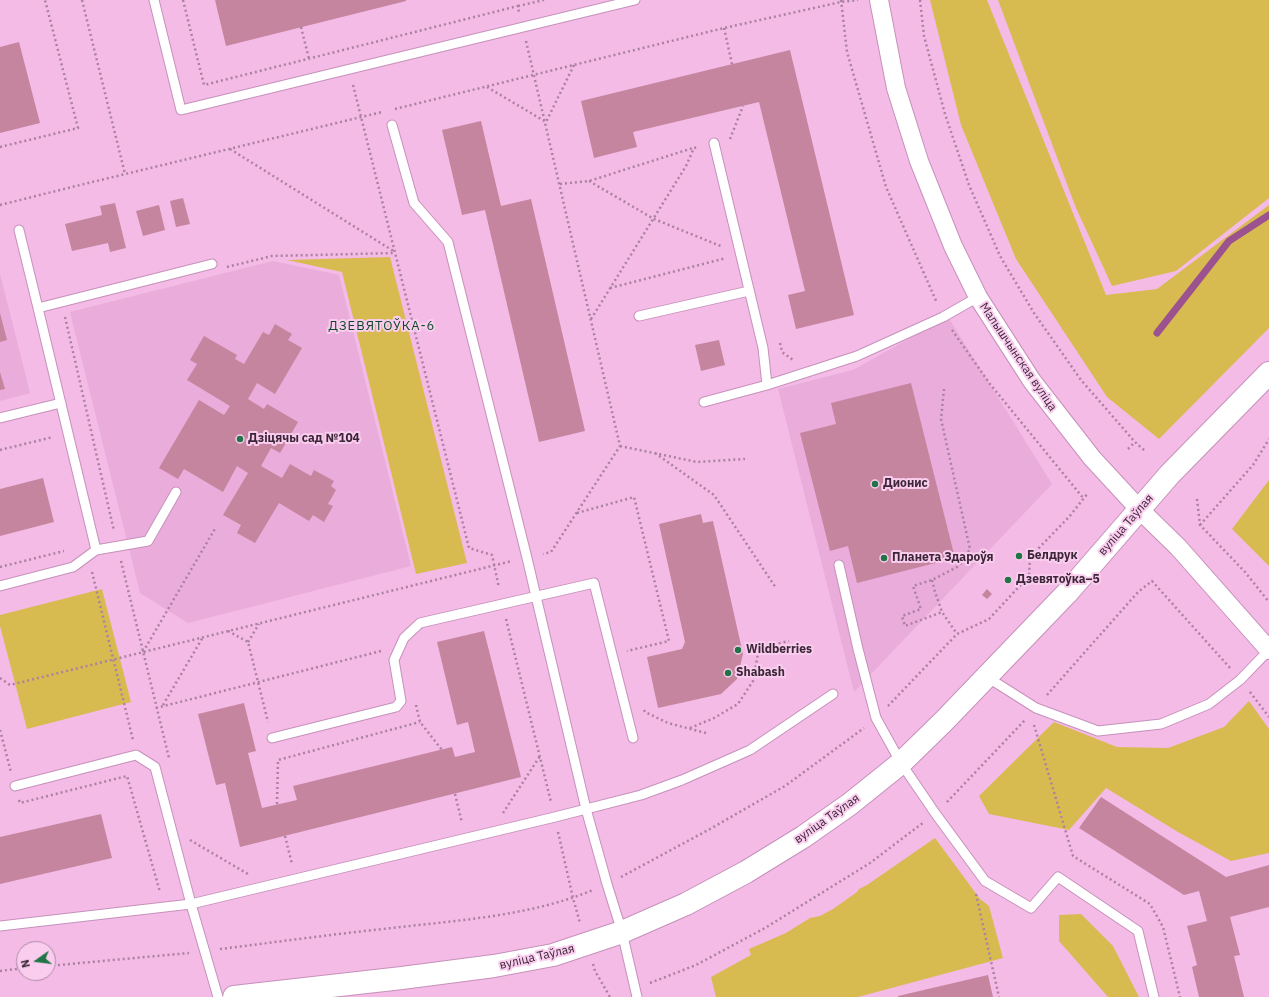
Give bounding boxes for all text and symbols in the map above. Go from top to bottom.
street label: Малышчынская вуліца [976,300,1060,414]
district label: ДЗЕВЯТОЎКА-6 [329,318,435,334]
place label: Дзіцячы сад №104 [248,432,360,446]
marker: Дзіцячы сад №104 [235,434,245,444]
place label: Дионис [883,477,928,491]
marker: Дионис [870,479,880,489]
street label: вуліца Таўлая [1096,491,1156,559]
place label: Белдрук [1027,549,1078,563]
place label: Планета Здароўя [892,551,993,565]
marker: Белдрук [1014,551,1024,561]
marker: Планета Здароўя [879,553,889,563]
place label: Дзевятоўка–5 [1016,573,1100,587]
marker: Дзевятоўка–5 [1003,575,1013,585]
place label: Wildberries [746,643,812,657]
marker: Wildberries [733,645,743,655]
place label: Shabash [736,666,785,680]
marker: Shabash [723,668,733,678]
street label: вуліца Таўлая [792,791,862,847]
north arrow [16,941,56,981]
street label: вуліца Таўлая [498,941,576,973]
text: N [18,958,33,969]

